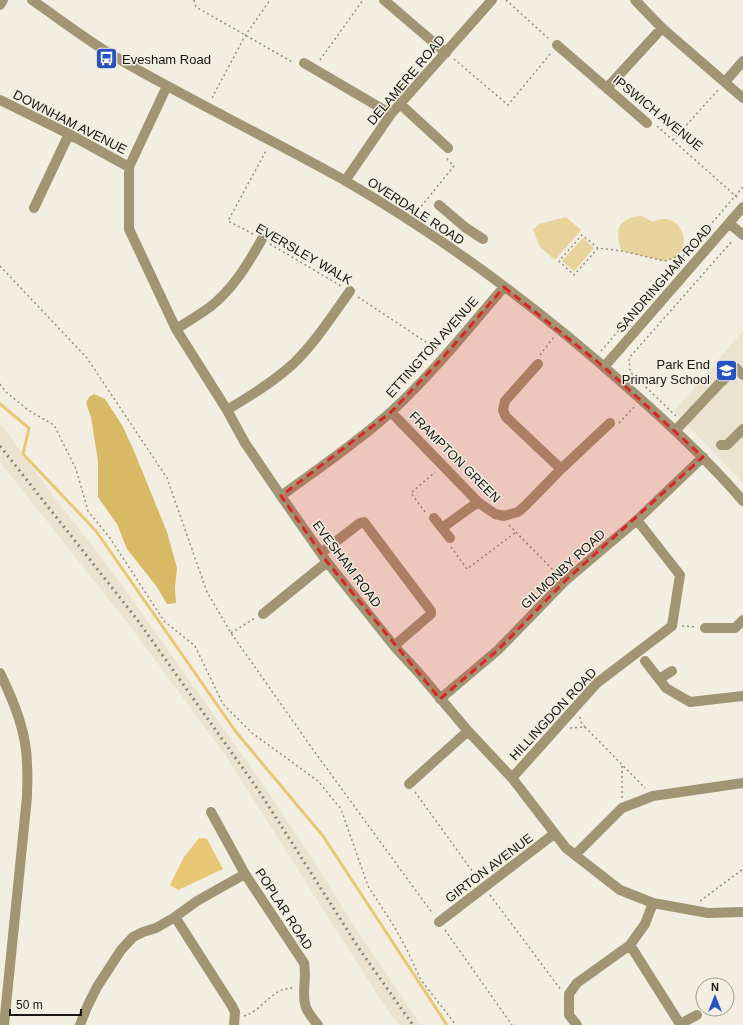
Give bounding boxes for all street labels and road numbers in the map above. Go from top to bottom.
street label: DELAMERE ROAD [364,32,448,128]
street label: IPSWICH AVENUE [610,72,706,154]
street label: DOWNHAM AVENUE [11,87,130,157]
street label: OVERDALE ROAD [365,174,467,248]
street label: EVERSLEY WALK [253,220,355,288]
street label: SANDRINGHAM ROAD [613,221,715,335]
street label: ETTINGTON AVENUE [383,293,481,400]
street label: FRAMPTON GREEN [406,408,504,506]
street label: EVESHAM ROAD [309,518,385,610]
street label: GILMONBY ROAD [518,526,608,612]
street label: HILLINGDON ROAD [506,665,600,763]
street label: GIRTON AVENUE [442,830,536,906]
street label: POPLAR ROAD [252,866,316,952]

